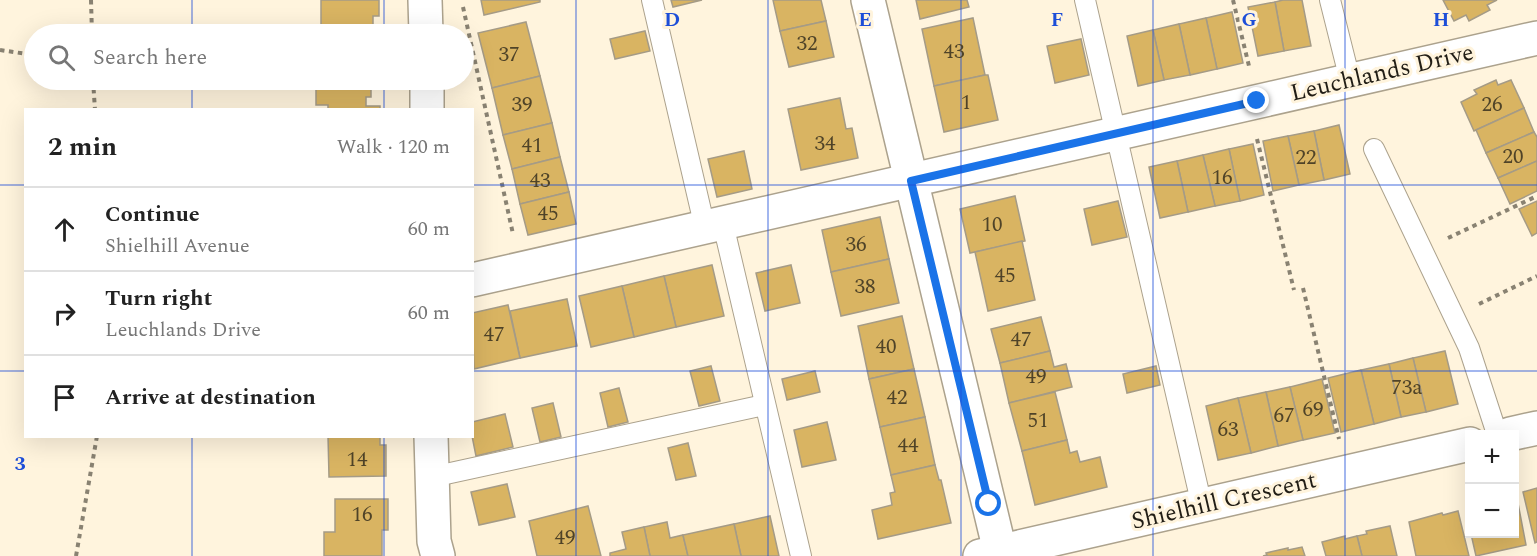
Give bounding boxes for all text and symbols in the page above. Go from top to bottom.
text: D [664,5,680,35]
text: E [858,5,872,35]
text: F [1051,5,1063,35]
text: G [1241,5,1257,35]
text: H [1433,5,1449,35]
search box [24,24,474,90]
house number: 32 [797,28,818,60]
street label: Leuchlands Drive [1287,34,1477,112]
house number: 43 [944,36,965,68]
house number: 37 [499,39,520,71]
icon: search [45,41,78,74]
text: Search here [93,41,207,74]
house number: 1 [961,87,971,119]
route end [1243,87,1269,113]
house number: 39 [512,89,533,121]
house number: 26 [1482,89,1503,121]
text: 2 min [48,127,117,167]
house number: 34 [815,128,836,160]
house number: 41 [522,130,543,162]
text: Walk · 120 m [337,132,450,162]
house number: 20 [1503,141,1524,173]
house number: 22 [1296,142,1317,174]
house number: 16 [1212,162,1233,194]
house number: 43 [530,165,551,197]
text: Continue [105,198,200,231]
house number: 45 [538,198,559,230]
house number: 10 [982,209,1003,241]
icon: ahead [48,213,81,246]
text: 60 m [408,214,450,244]
house number: 36 [846,229,867,261]
text: Shielhill Avenue [105,231,250,261]
house number: 45 [995,260,1016,292]
house number: 38 [855,271,876,303]
text: Turn right [105,282,212,315]
icon: right [48,297,81,330]
text: 60 m [408,298,450,328]
text: Leuchlands Drive [105,315,261,345]
house number: 47 [484,319,505,351]
house number: 47 [1011,324,1032,356]
house number: 40 [876,331,897,363]
house number: 49 [1026,361,1047,393]
house number: 73a [1391,372,1423,404]
icon: arrive [48,381,81,414]
text: Arrive at destination [105,381,316,414]
house number: 42 [887,382,908,414]
house number: 69 [1303,394,1324,426]
house number: 67 [1274,400,1295,432]
house number: 51 [1028,405,1049,437]
house number: 63 [1218,414,1239,446]
house number: 44 [898,430,919,462]
map controls [1465,430,1519,538]
button: + [1465,430,1519,484]
house number: 14 [347,444,368,476]
text: 3 [14,449,26,479]
street label: Shielhill Crescent [1128,462,1320,540]
button: − [1465,484,1519,538]
route start [975,490,1001,516]
house number: 16 [352,499,373,531]
house number: 49 [555,522,576,554]

